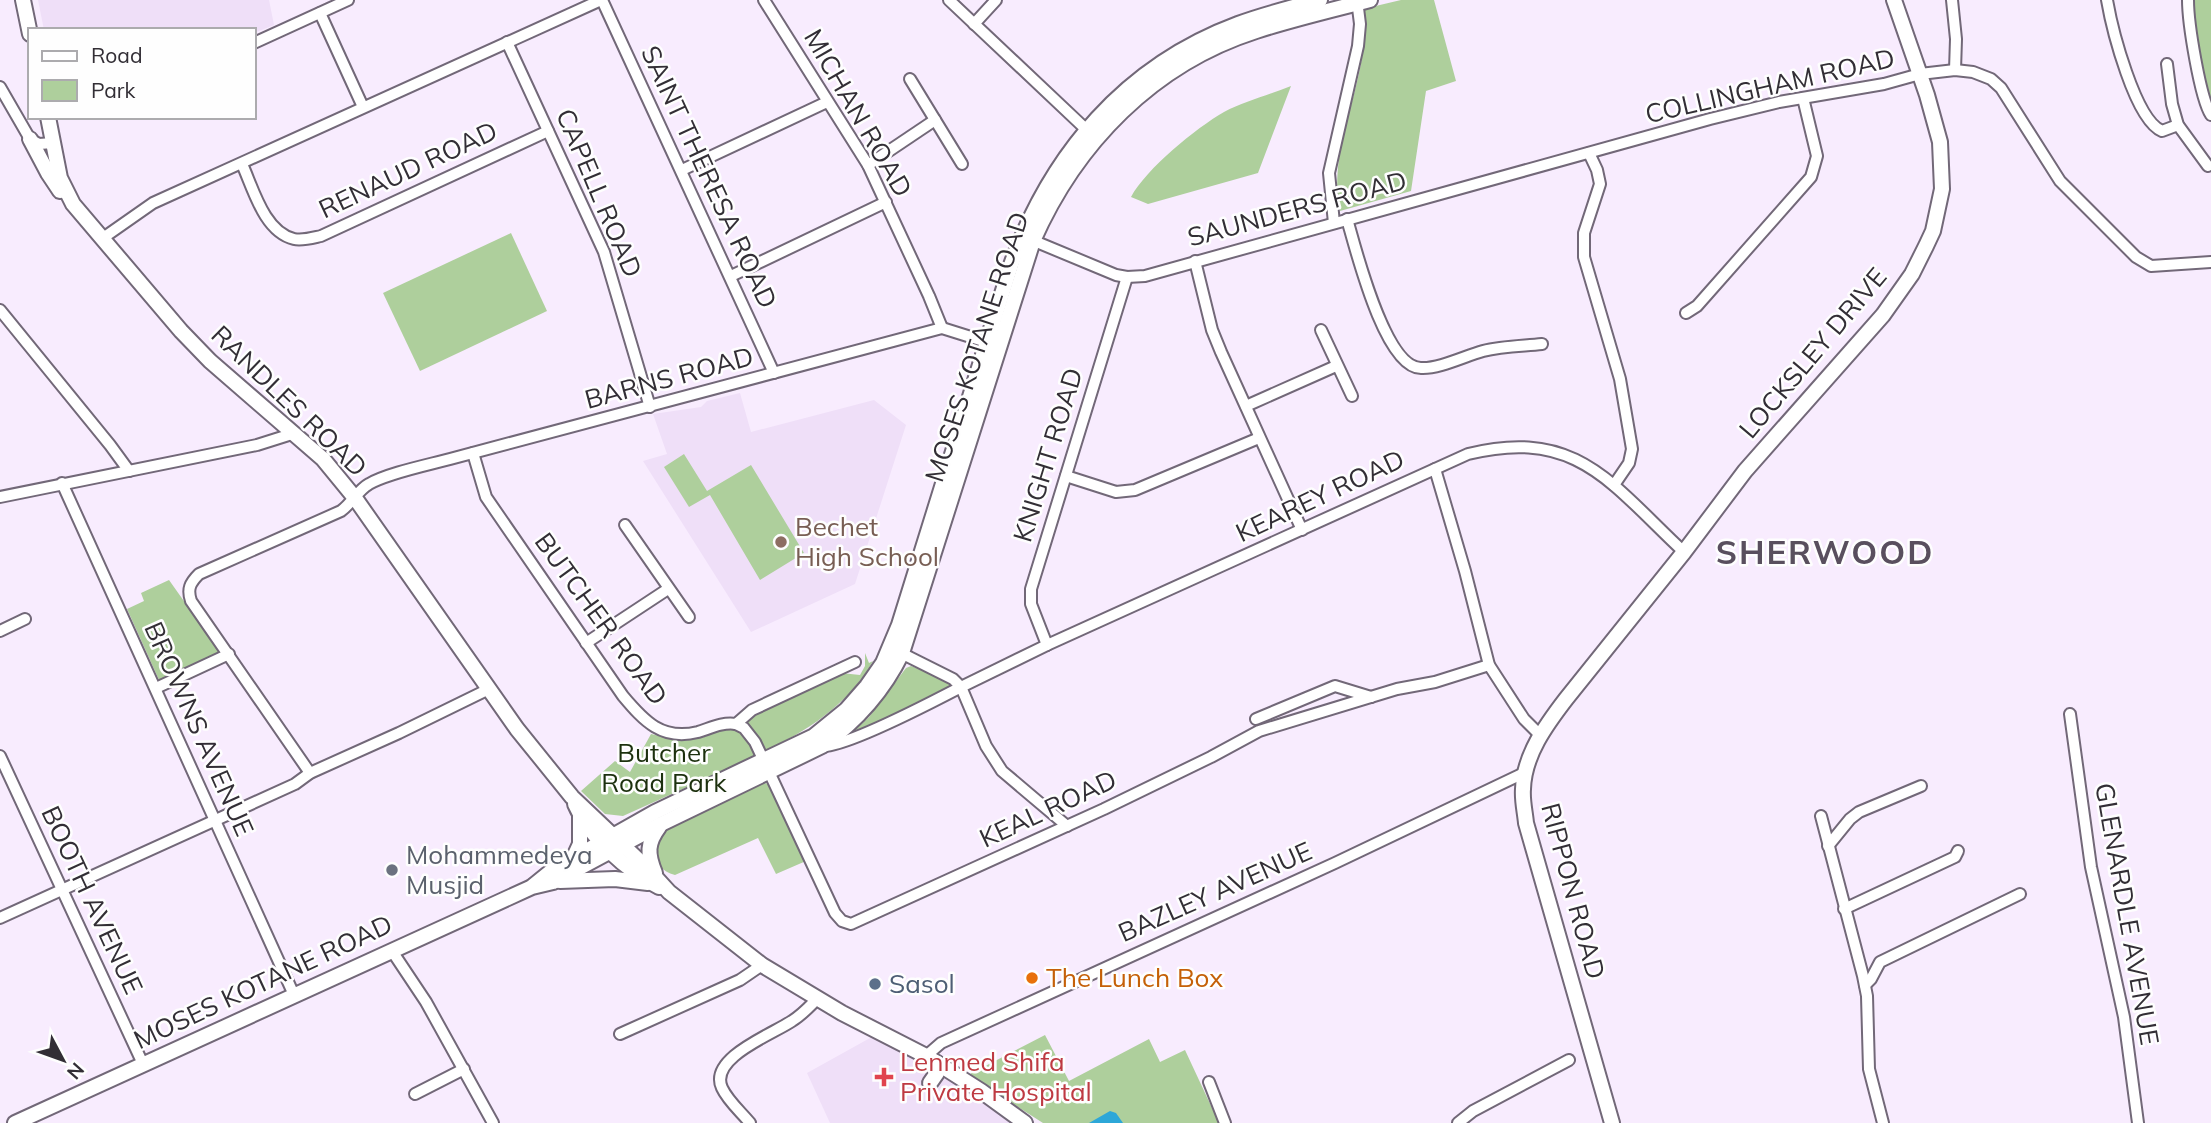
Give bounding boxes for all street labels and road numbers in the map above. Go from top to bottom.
street label: MICHAN ROAD [797,23,920,203]
street label: SAINT THERESA ROAD [634,40,785,313]
street label: COLLINGHAM ROAD [1642,41,1898,130]
street label: CAPELL ROAD [549,104,650,282]
street label: RENAUD ROAD [313,114,502,225]
street label: SAUNDERS ROAD [1184,163,1410,254]
street label: MOSES KOTANE ROAD [917,208,1036,486]
street label: LOCKSLEY DRIVE [1732,261,1894,445]
street label: RANDLES ROAD [205,318,374,483]
street label: BARNS ROAD [581,339,757,416]
street label: KNIGHT ROAD [1005,364,1090,546]
street label: KEAREY ROAD [1230,442,1409,549]
street label: BUTCHER ROAD [528,526,675,711]
street label: BROWNS AVENUE [137,616,262,841]
street label: KEAL ROAD [974,762,1122,855]
street label: GLENARDLE AVENUE [2088,780,2167,1047]
street label: RIPPON ROAD [1534,799,1613,982]
street label: BOOTH AVENUE [34,800,150,999]
street label: BAZLEY AVENUE [1113,834,1317,949]
street label: MOSES KOTANE ROAD [128,907,397,1056]

